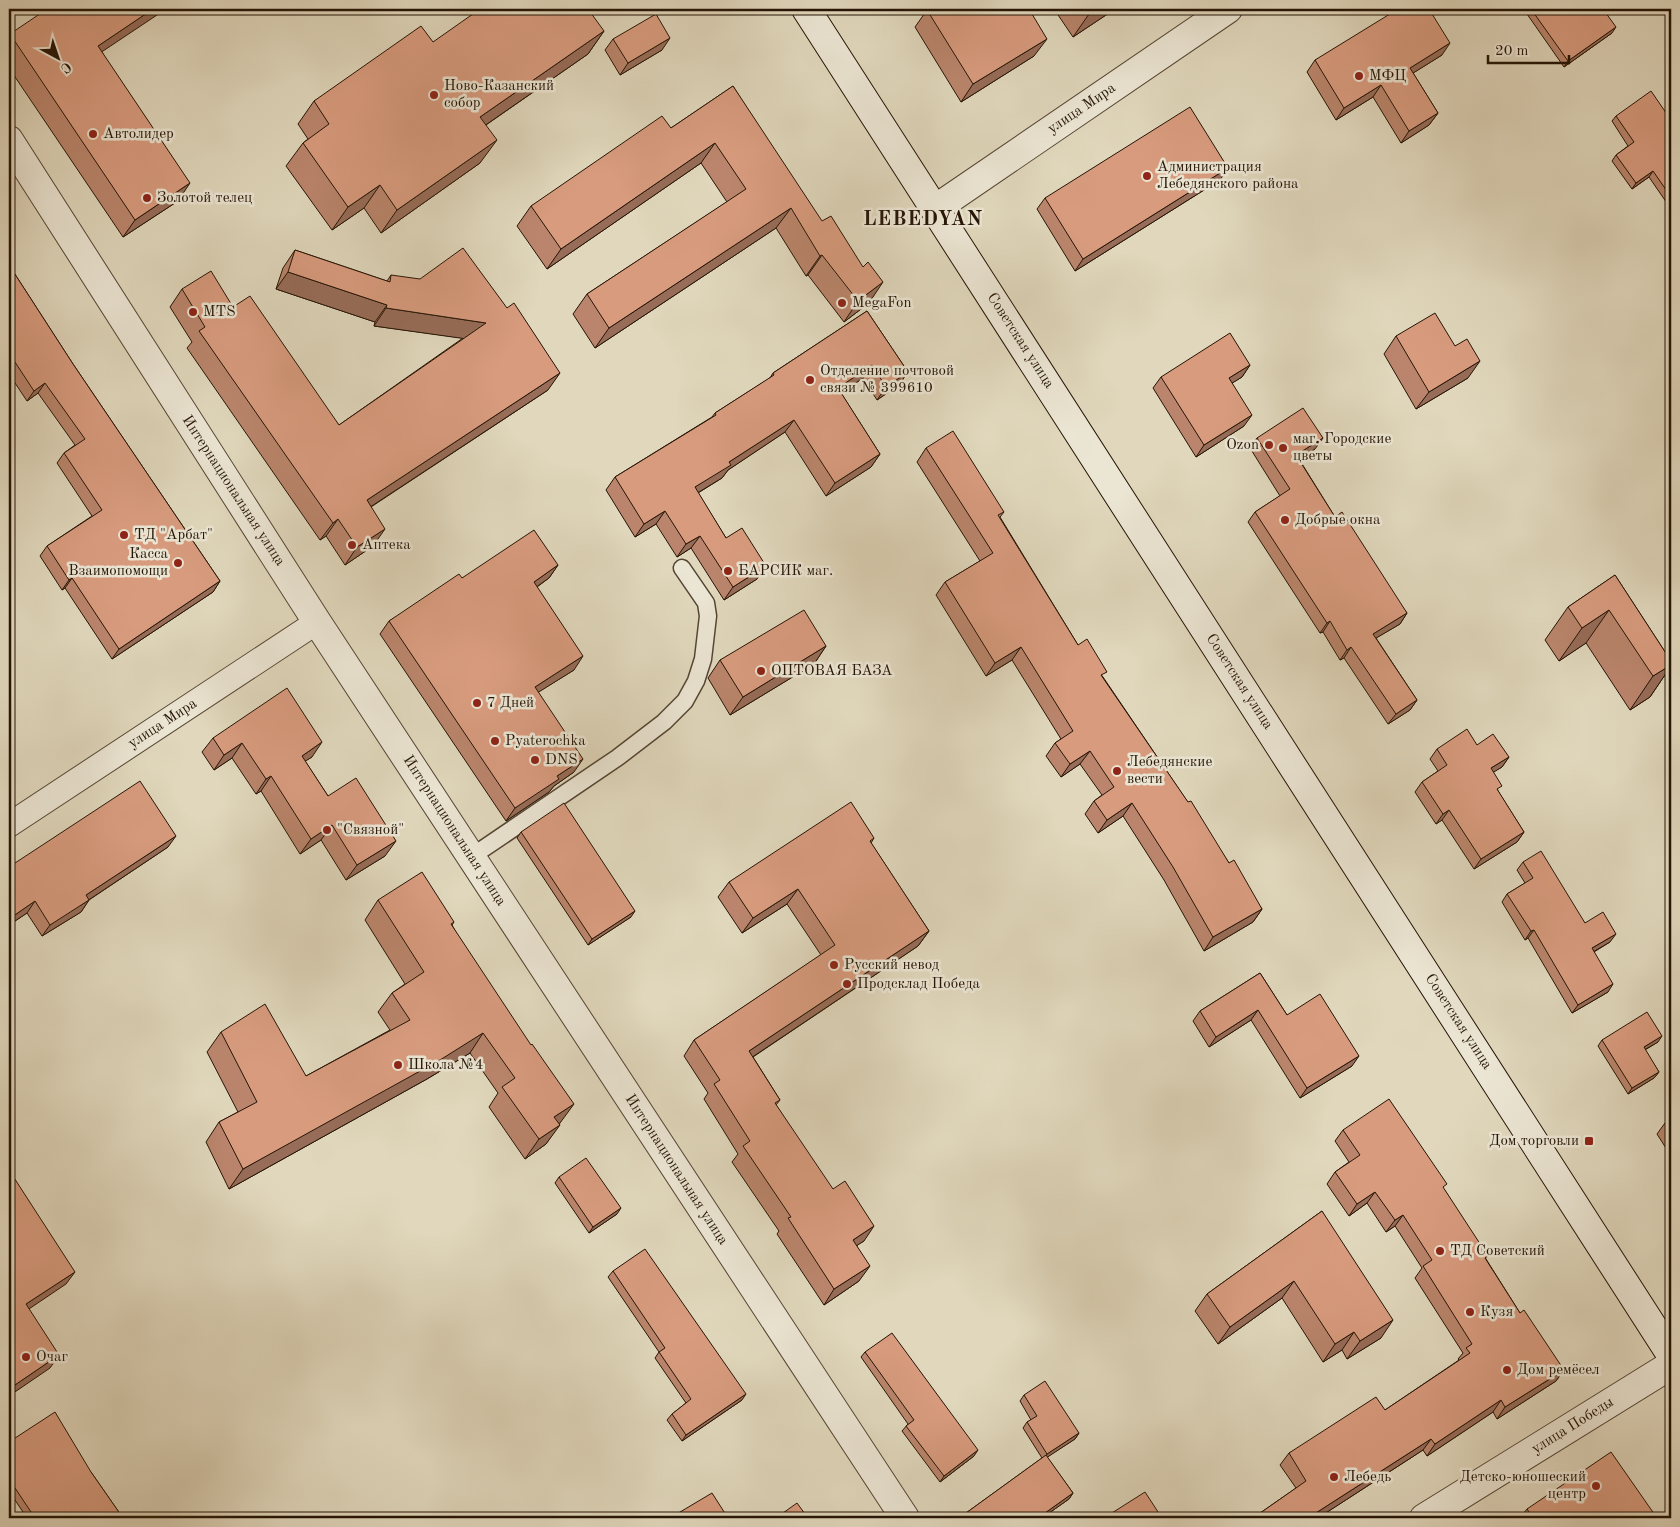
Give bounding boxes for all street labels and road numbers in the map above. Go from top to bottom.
street label: улица Мира [1045,81,1119,137]
street label: Советская улица [984,291,1057,392]
street label: Интернациональная улица [179,413,288,569]
street label: Советская улица [1203,632,1276,733]
street label: улица Мира [126,696,200,752]
street label: Интернациональная улица [400,753,509,909]
street label: Советская улица [1422,972,1495,1073]
street label: Интернациональная улица [622,1092,731,1248]
street label: улица Победы [1529,1395,1617,1457]

